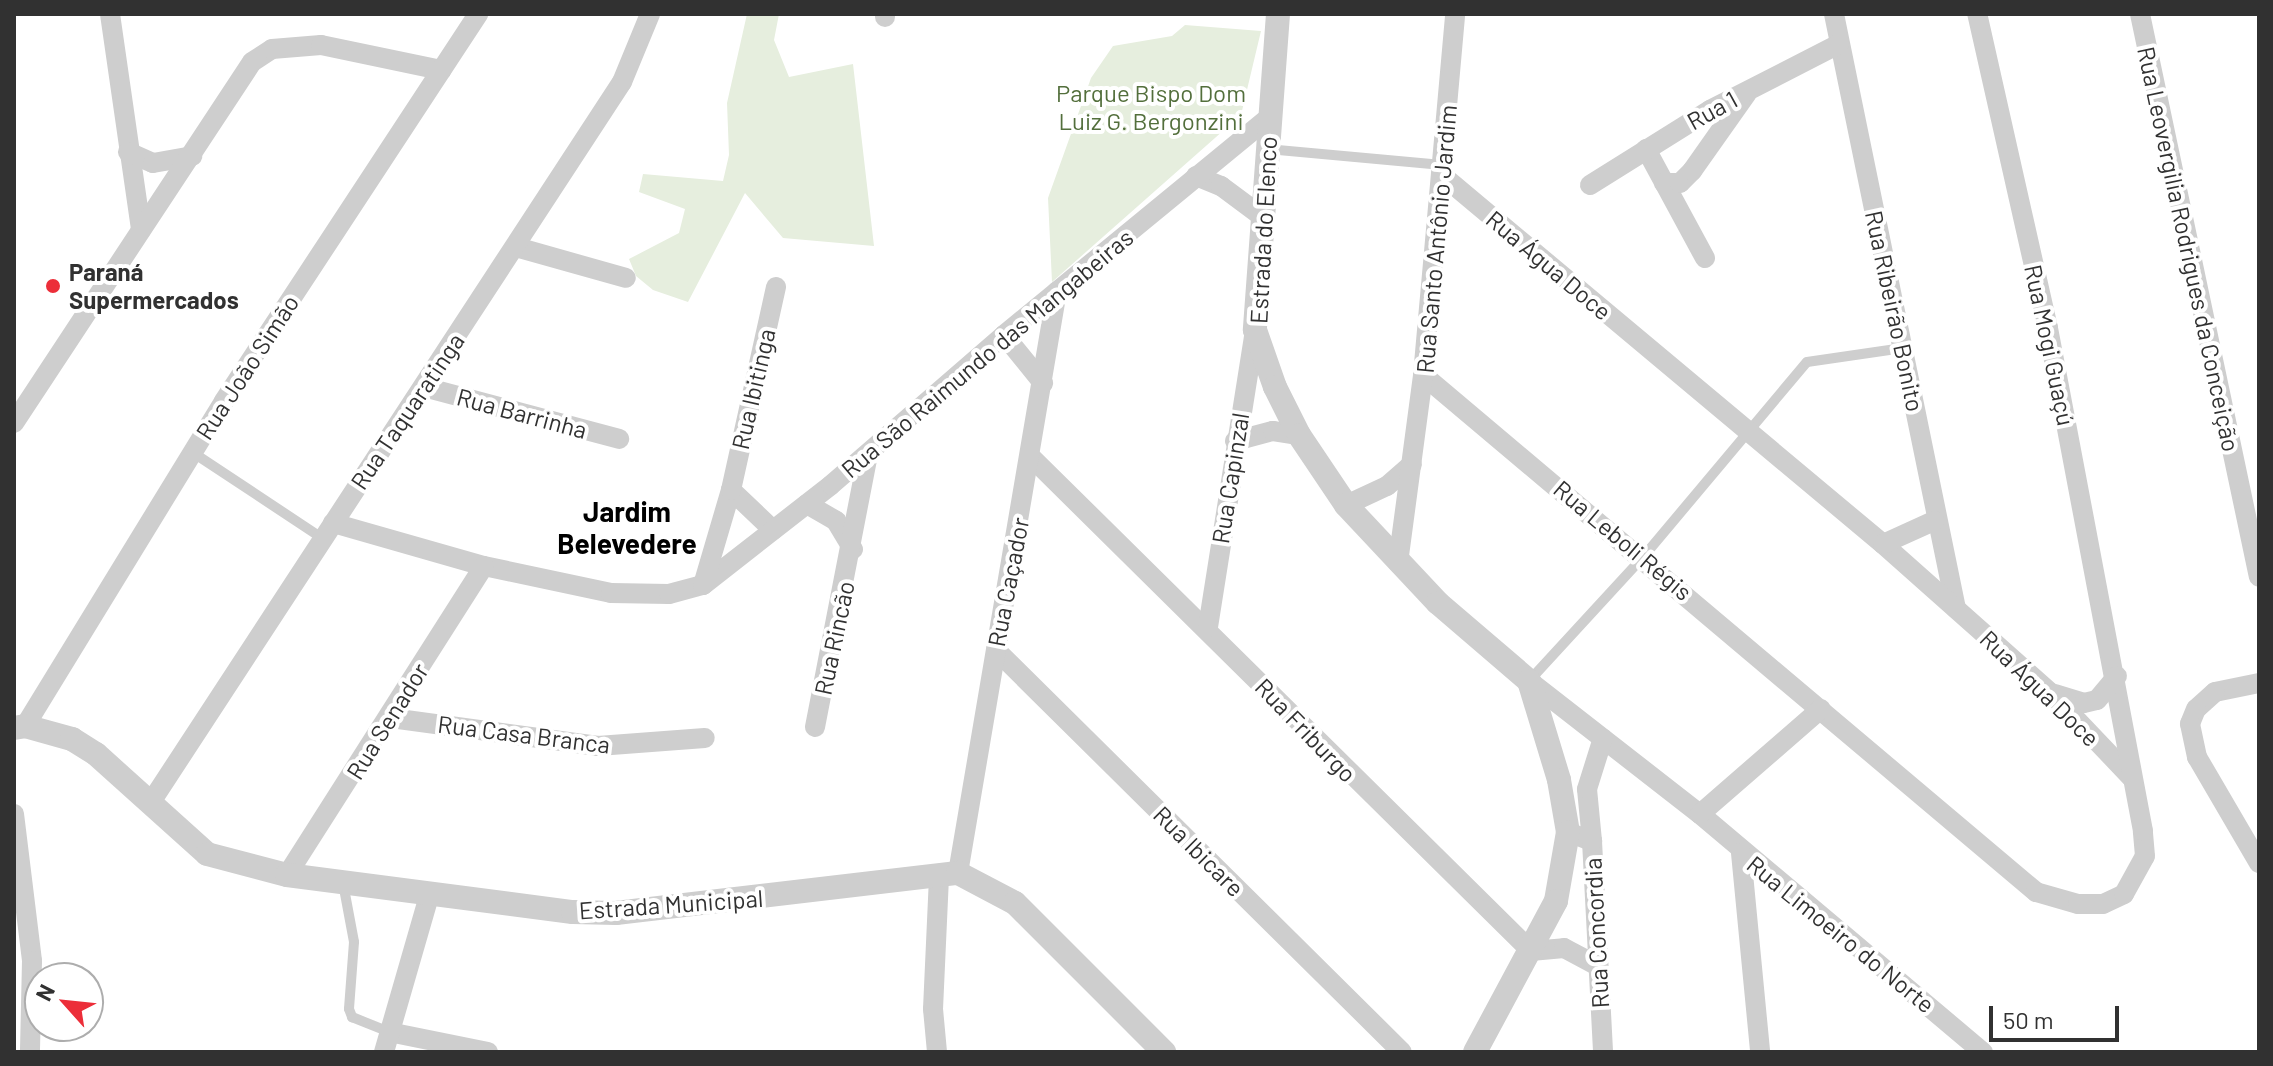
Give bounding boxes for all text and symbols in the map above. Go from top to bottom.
street label: Rua Leovergilia Rodrigues da Conceição [2132,44,2246,454]
park label: Parque Bispo Dom Luiz G. Bergonzini [1056,79,1246,135]
street label: Rua 1 [1682,85,1742,135]
street label: Rua Santo Antônio Jardim [1410,103,1462,375]
street label: Estrada do Elenco [1244,135,1282,325]
street label: Rua Água Doce [1481,204,1617,326]
street label: Rua Ribeirão Bonito [1860,208,1930,414]
street label: Rua São Raimundo das Mangabeiras [835,223,1139,483]
place label: Paraná Supermercados [69,258,239,314]
street label: Rua Mogi Guaçú [2019,262,2081,428]
marker: Paraná Supermercados [44,277,62,295]
street label: Rua João Simão [190,289,304,445]
street label: Rua Ibitinga [725,326,781,452]
street label: Rua Taquaratinga [344,327,470,495]
street label: Rua Barrinha [454,382,590,444]
street label: Rua Capinzal [1205,411,1255,545]
street label: Rua Leboli Régis [1548,474,1698,606]
district label: Jardim Belevedere [557,494,697,560]
street label: Rua Caçador [981,515,1035,649]
street label: Rua Rincão [808,578,860,698]
street label: Rua Água Doce [1974,624,2106,752]
street label: Rua Senador [340,658,434,784]
street label: Rua Friburgo [1249,672,1363,788]
street label: Rua Casa Branca [436,709,612,759]
street label: Rua Ibicare [1148,800,1250,902]
street label: Rua Limoeiro do Norte [1741,849,1941,1019]
street label: Rua Concordia [1578,857,1614,1009]
street label: Estrada Municipal [578,883,764,925]
north arrow [24,962,104,1042]
text: N [29,980,59,1004]
scale bar [1993,990,2123,1040]
text: 50 m [2003,1005,2054,1034]

